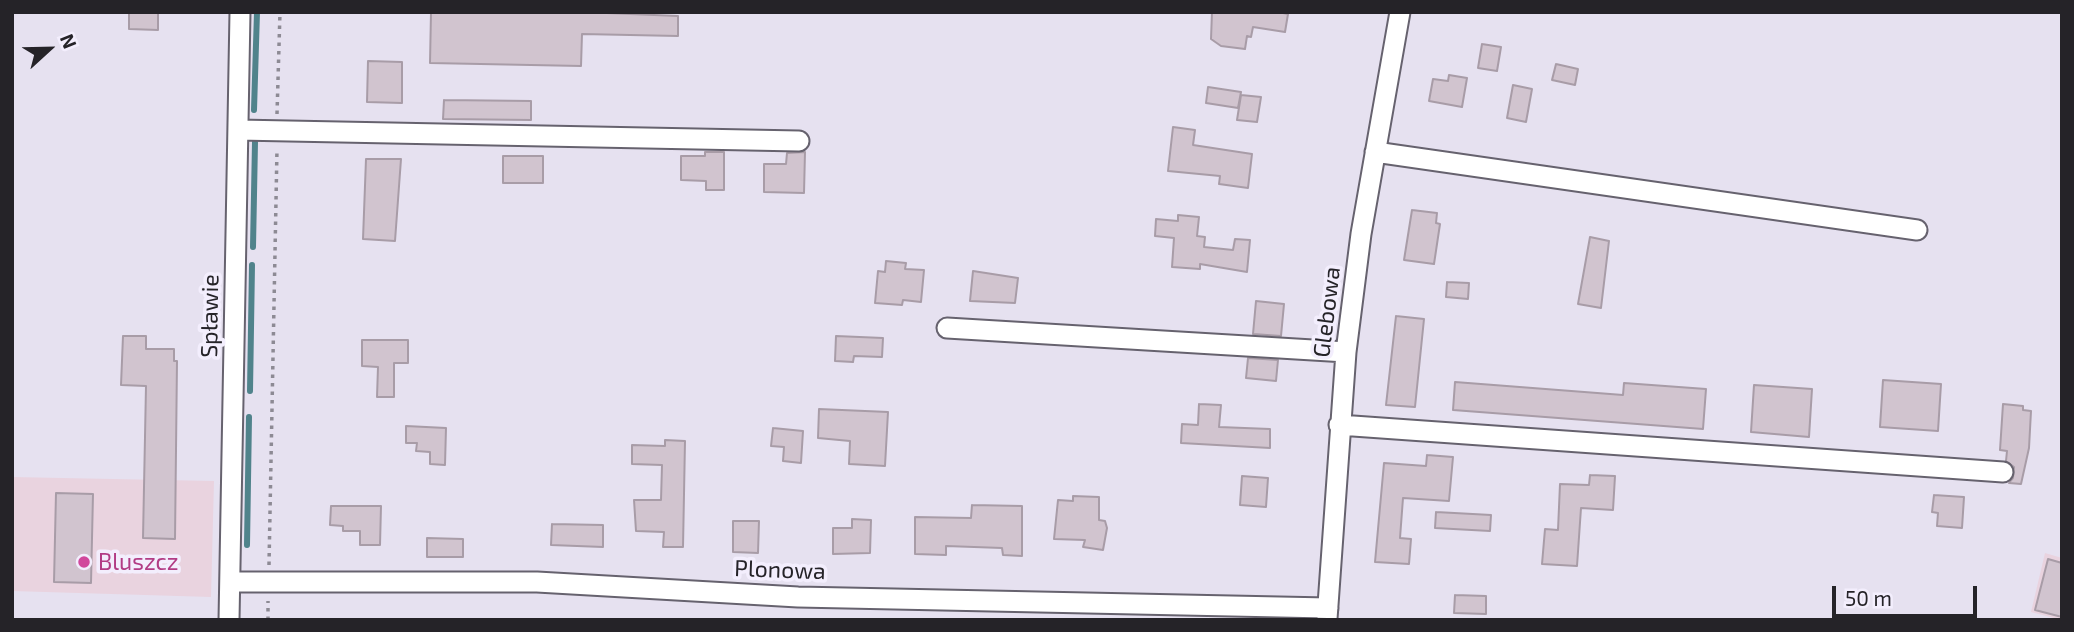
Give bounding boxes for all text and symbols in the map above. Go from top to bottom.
north arrow [14,14,84,84]
text: N [56,30,82,52]
street label: Glebowa [1308,265,1346,359]
street label: Spławie [195,274,225,358]
place label: Bluszcz [98,548,179,576]
marker: Bluszcz [76,554,92,570]
street label: Plonowa [734,555,826,585]
scale bar [1836,572,1981,616]
text: 50 m [1845,585,1892,610]

